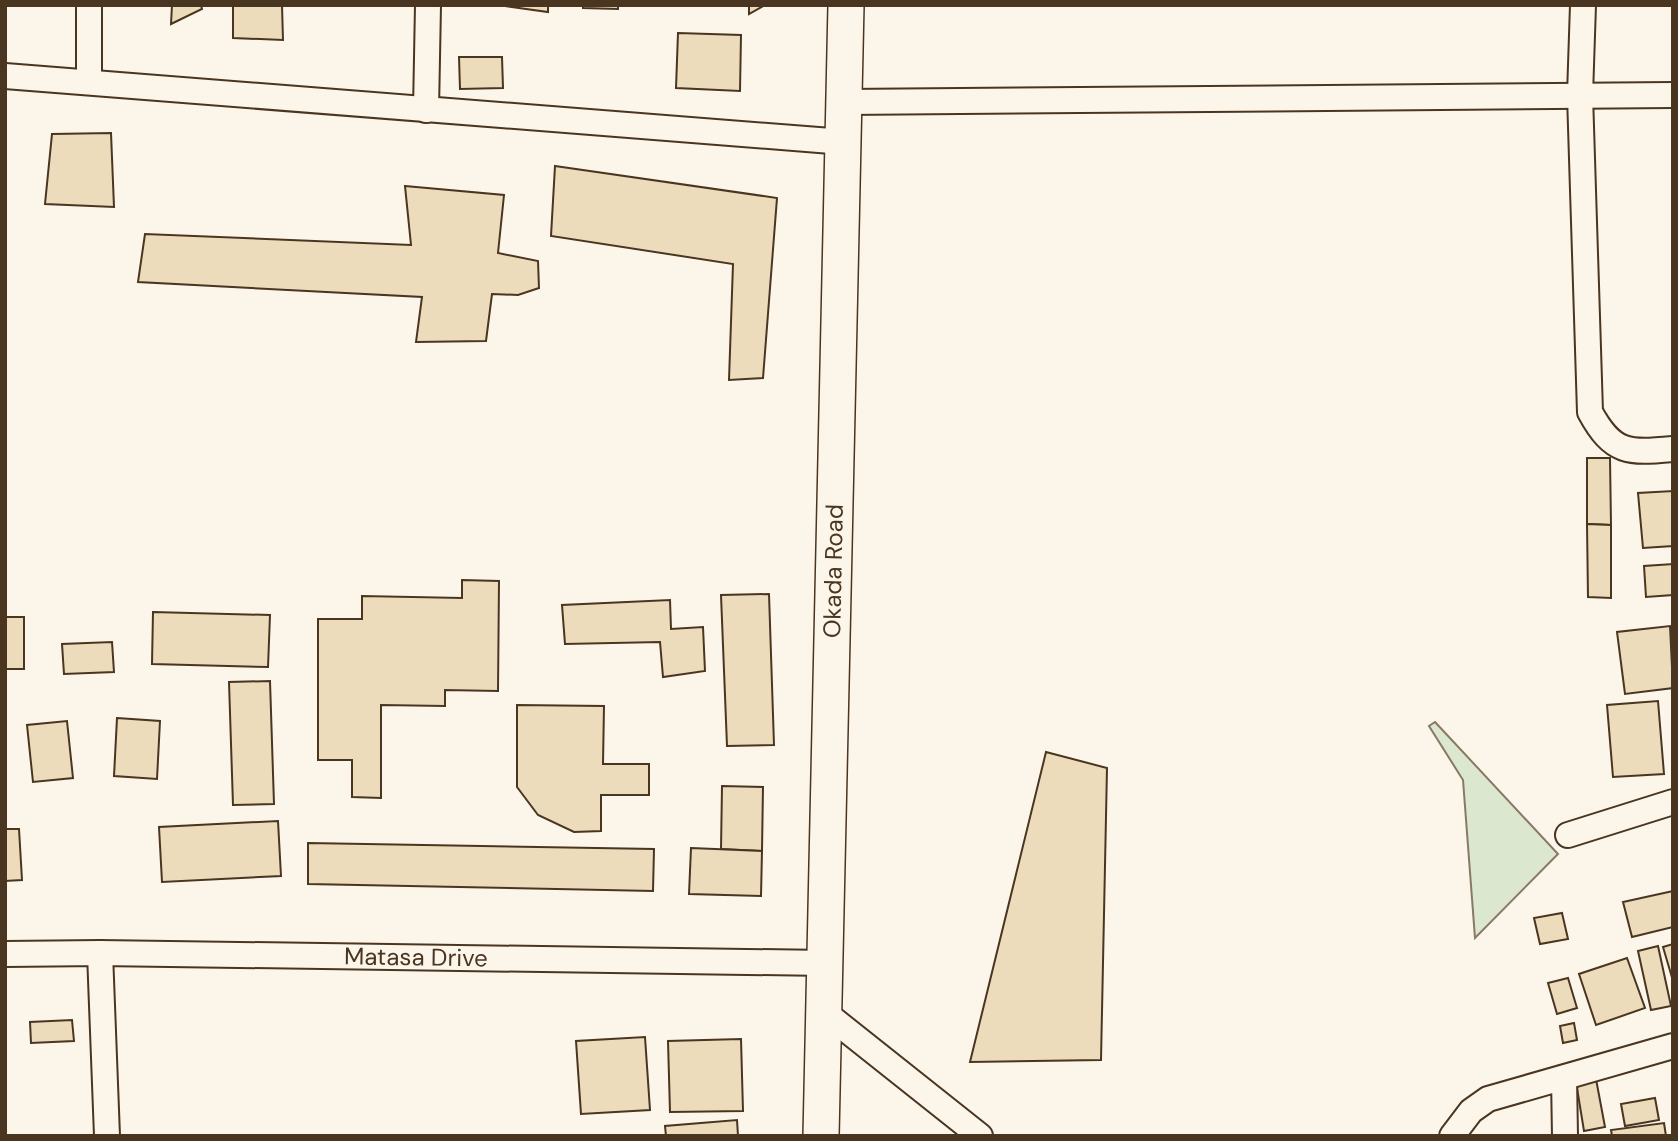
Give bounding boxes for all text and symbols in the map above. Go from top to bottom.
street label: Okada Road [816,504,850,638]
street label: Matasa Drive [344,940,488,973]

